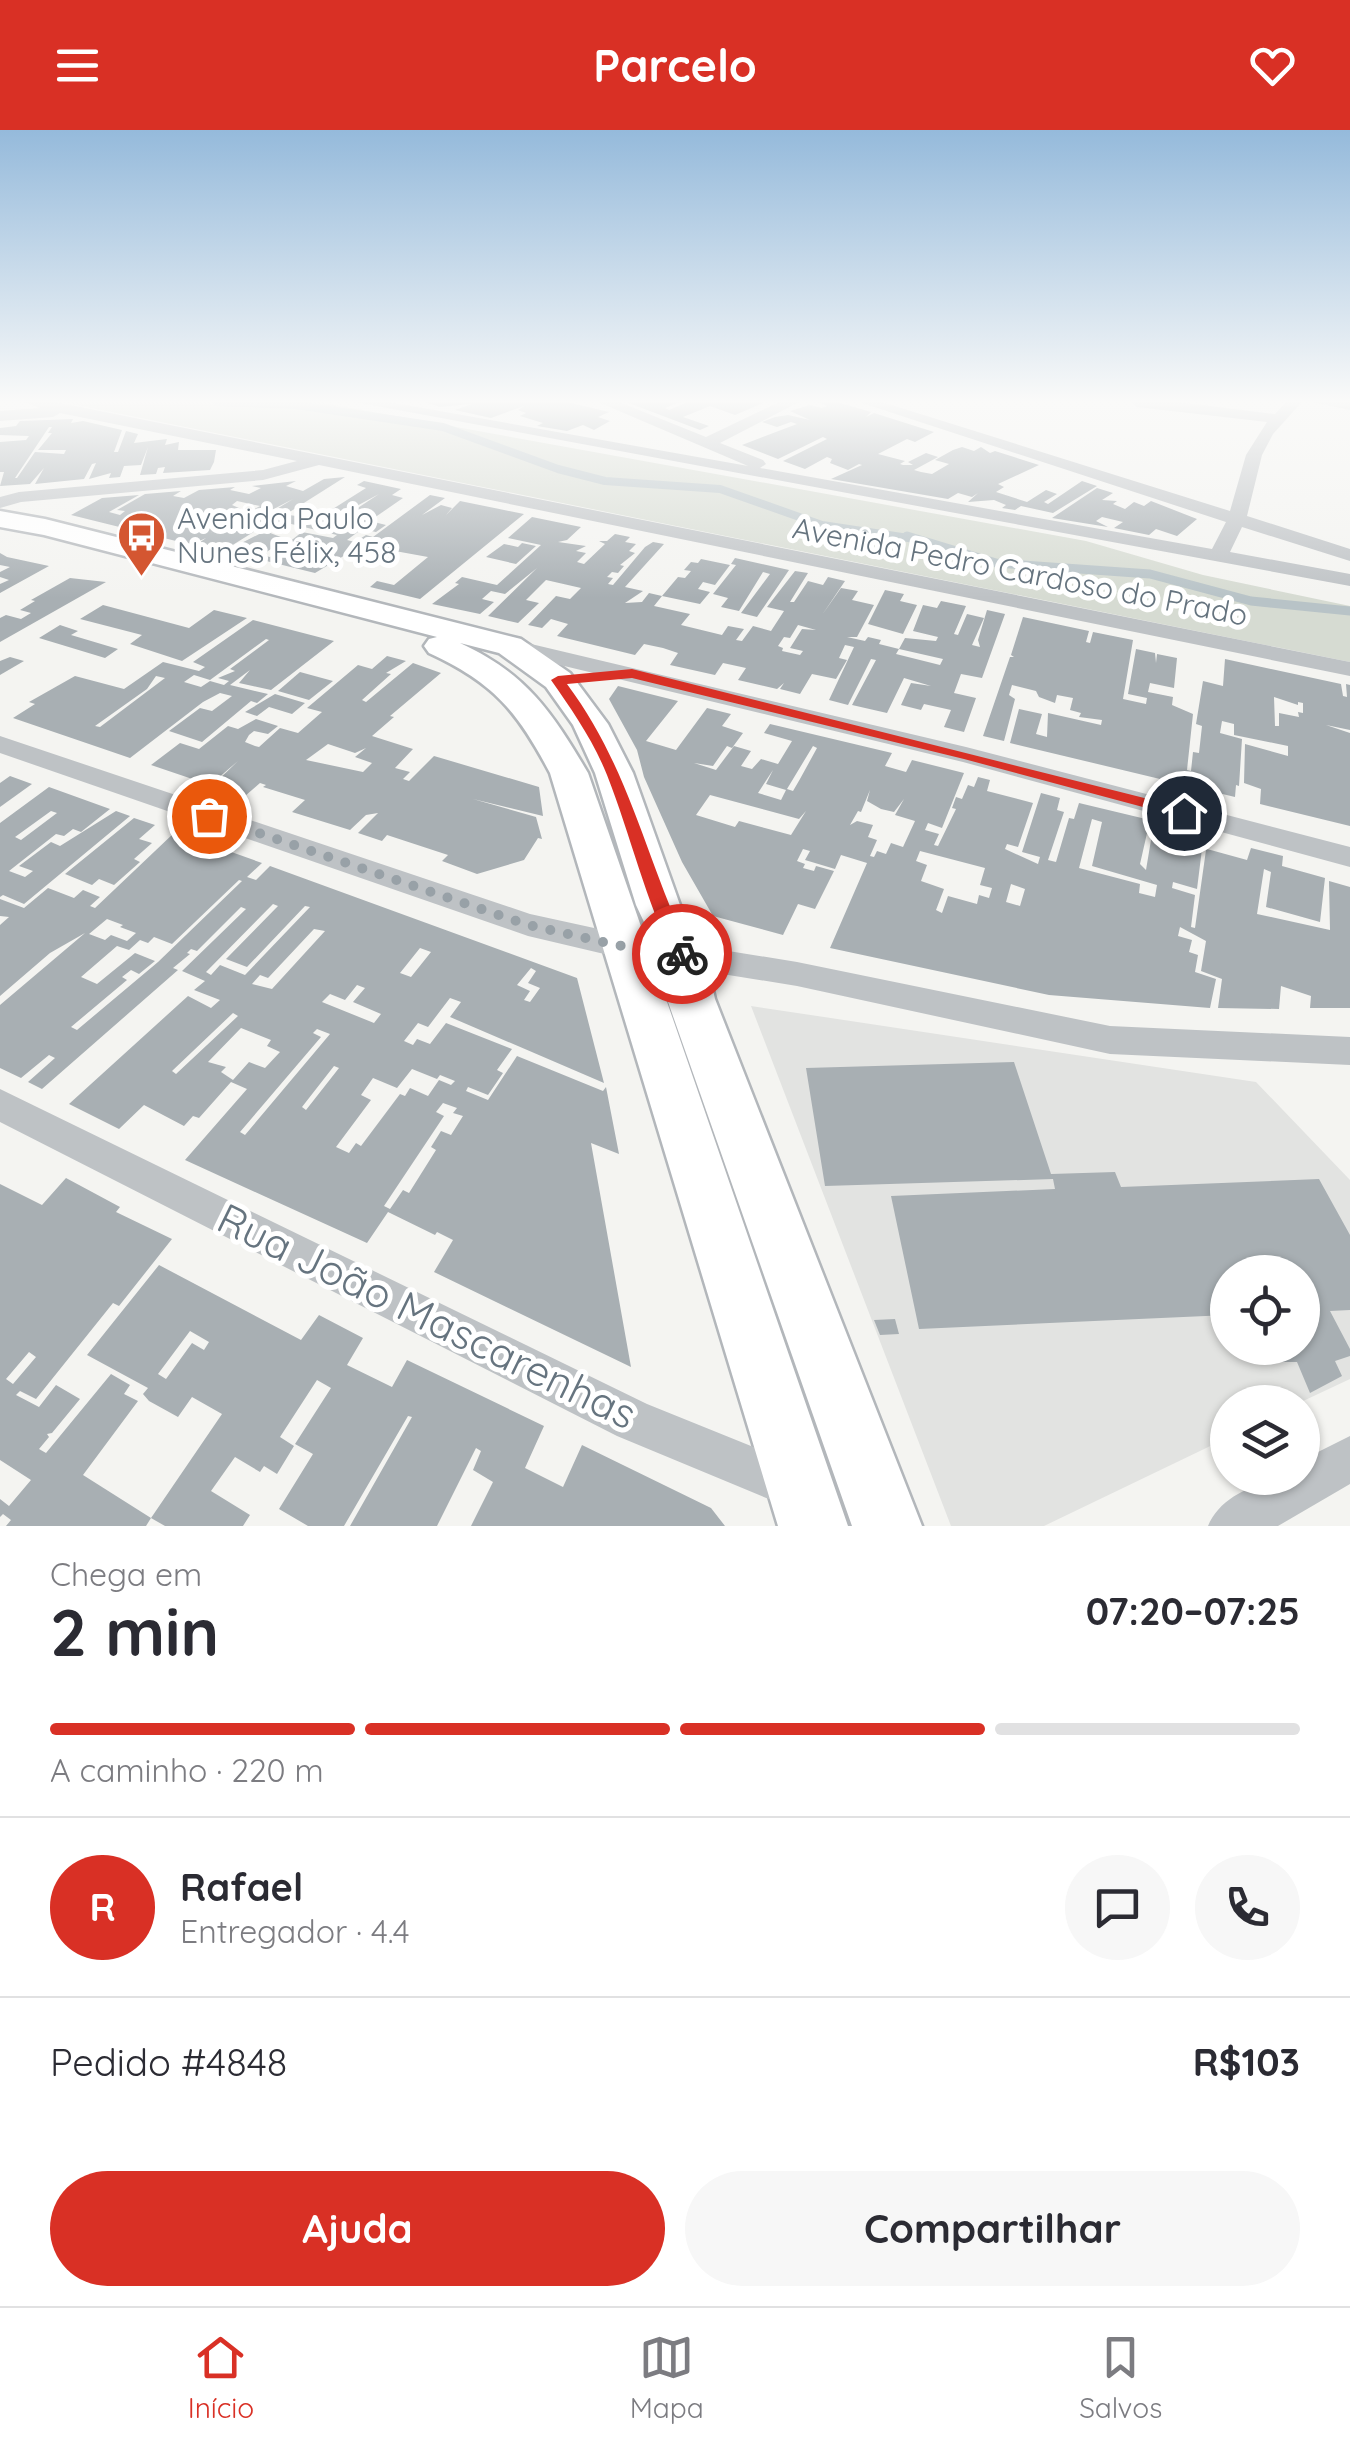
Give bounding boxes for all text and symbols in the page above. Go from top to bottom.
text: Parcelo [593,37,757,93]
icon: menu [50,38,105,93]
icon: heart [1245,38,1300,93]
place label: Avenida Paulo Nunes Félix, 458 [177,499,396,571]
street label: Avenida Pedro Cardoso do Prado [789,508,1251,634]
bus stop icon: Avenida Paulo Nunes Félix, 458 [116,510,168,578]
pin [1142,771,1227,856]
pin [167,774,252,859]
icon: home [1157,786,1212,841]
icon: bag [182,789,237,844]
courier [632,904,732,1004]
icon: bike [655,927,710,982]
street label: Rua João Mascarenhas [209,1191,645,1440]
map controls [1210,1255,1320,1495]
button: locate [1210,1255,1320,1365]
button: layers [1210,1385,1320,1495]
text: Chega em [50,1554,202,1594]
text: 07:20–07:25 [1086,1587,1300,1635]
text: 2 min [50,1591,219,1672]
text: A caminho · 220 m [50,1750,324,1790]
button: chat [1065,1855,1170,1960]
button: phone [1195,1855,1300,1960]
text: Rafael [180,1863,303,1911]
text: R [89,1883,116,1931]
text: Entregador · 4.4 [180,1911,410,1951]
text: Pedido #4848 [50,2038,287,2086]
text: R$103 [1193,2038,1300,2086]
button: Ajuda [50,2171,665,2286]
button: Compartilhar [685,2171,1300,2286]
tab: Início [188,2330,254,2425]
tab: Mapa [630,2330,704,2425]
tab: Salvos [1079,2330,1162,2425]

